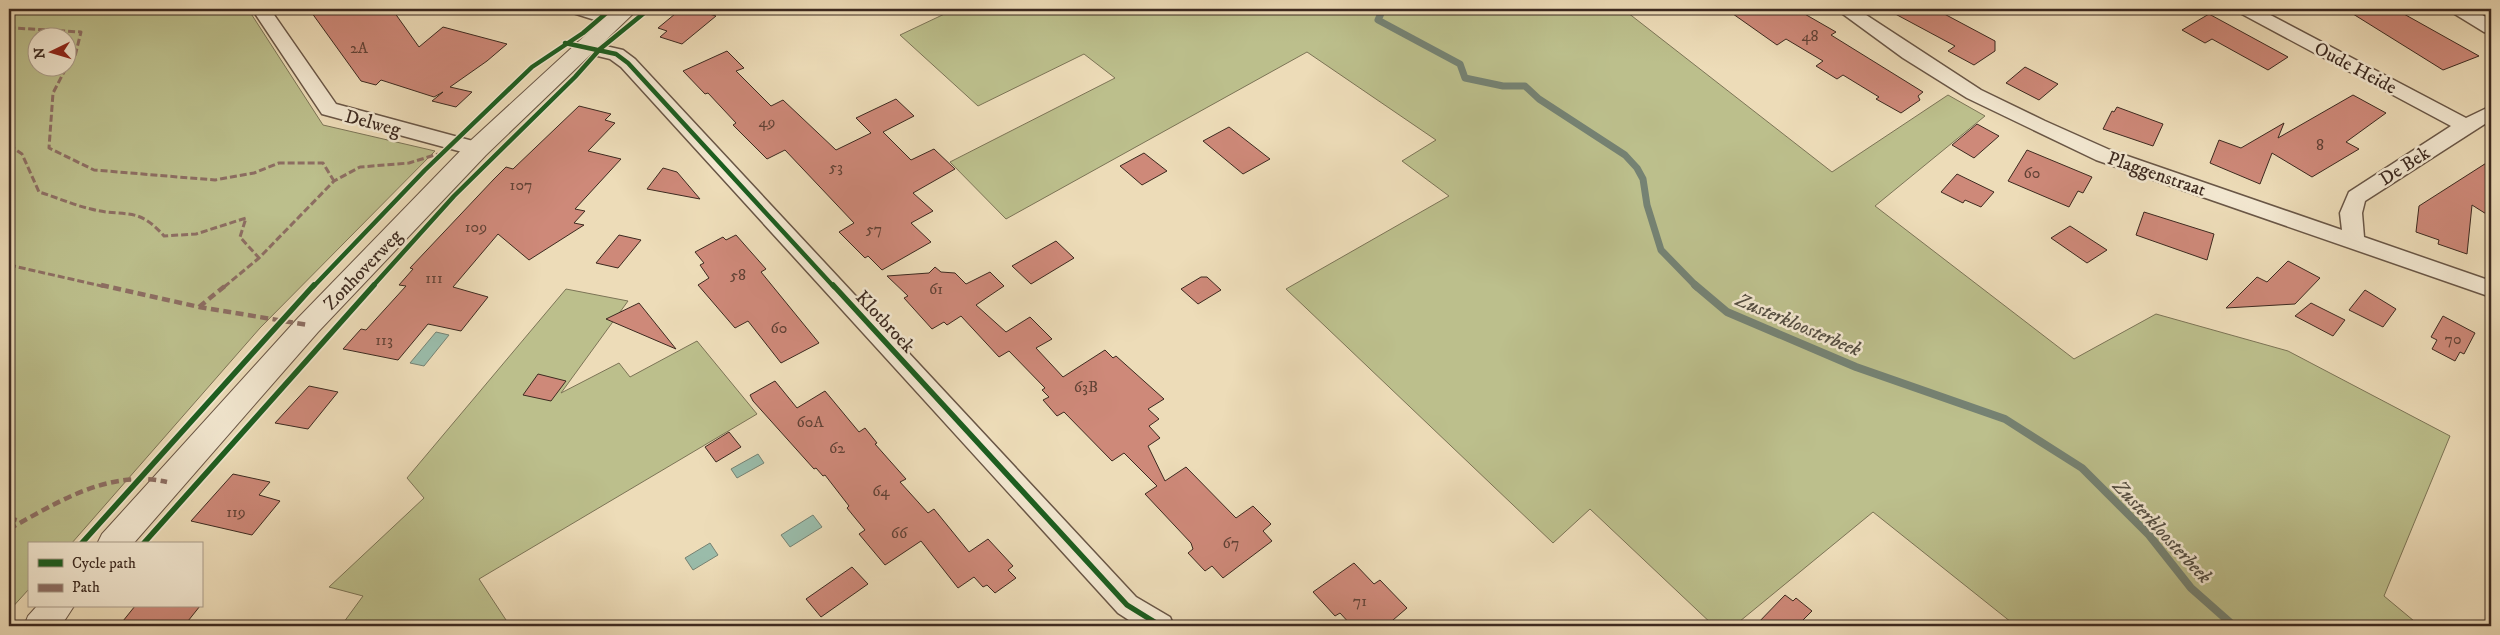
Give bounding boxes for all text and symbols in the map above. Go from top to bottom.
house number: 48 [1801,26,1819,46]
north arrow [28,28,78,78]
street label: Oude Heide [2310,37,2400,100]
house number: 2A [350,38,369,58]
text: N [31,46,50,60]
street label: Delweg [342,105,404,142]
house number: 49 [758,112,776,132]
house number: 8 [2316,135,2324,155]
street label: De Bek [2375,141,2435,191]
street label: Plaggenstraat [2104,147,2209,202]
house number: 53 [829,157,843,177]
house number: 60 [2024,163,2040,183]
house number: 107 [510,175,532,195]
house number: 109 [465,217,487,237]
house number: 57 [866,219,882,239]
street label: Zonhoverweg [319,224,408,315]
house number: 58 [730,265,746,285]
house number: 111 [425,268,443,288]
house number: 61 [929,279,943,299]
street label: Klotbroek [850,286,920,358]
water label: Zusterkloosterbeek [1731,287,1865,363]
house number: 60 [771,318,787,338]
house number: 70 [2444,329,2462,349]
house number: 113 [375,330,393,350]
house number: 63B [1074,377,1098,397]
house number: 60A [796,412,824,432]
house number: 62 [829,438,845,458]
water label: Zusterkloosterbeek [2106,474,2217,590]
house number: 64 [872,481,891,501]
house number: 119 [226,502,246,522]
house number: 66 [891,523,908,543]
house number: 67 [1223,533,1239,553]
legend [28,542,202,608]
text: Cycle path [72,554,136,573]
text: Path [72,578,100,597]
house number: 71 [1353,591,1367,611]

